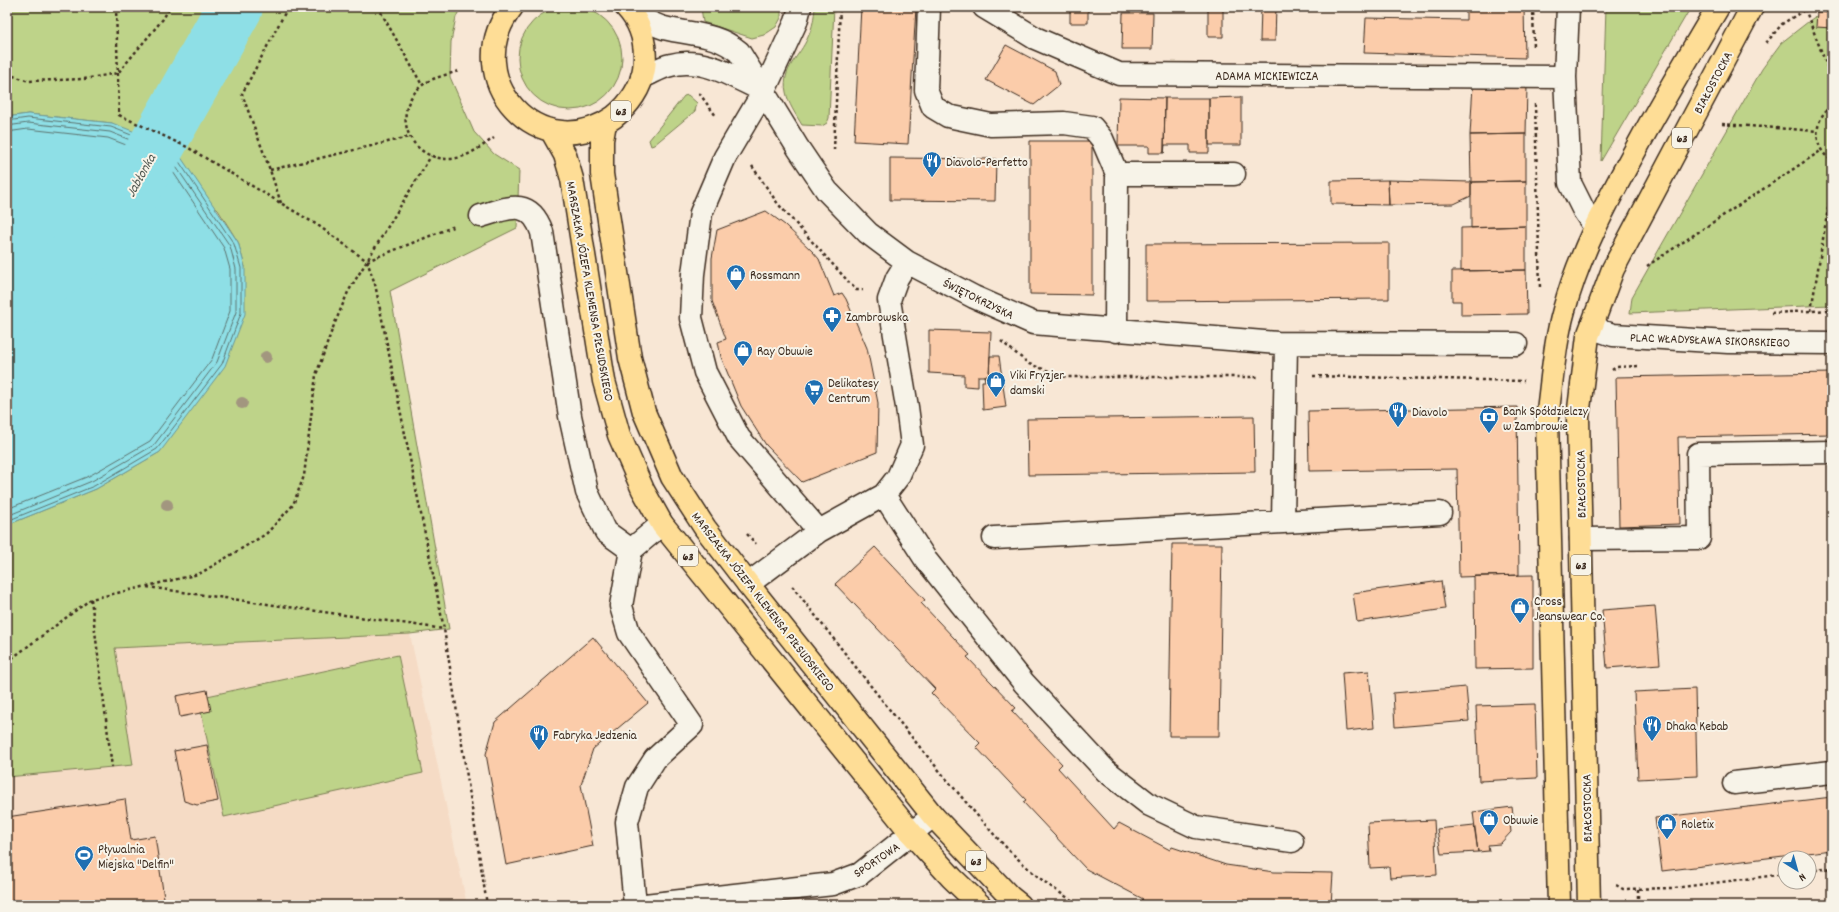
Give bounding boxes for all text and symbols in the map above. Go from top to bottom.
street label: BIAŁOSTOCKA [1690,49,1739,118]
street label: ADAMA MICKIEWICZA [1215,68,1319,87]
road number: 63 [611,101,631,121]
road number: 63 [1672,128,1692,148]
water label: Jabłonka [122,150,162,201]
restaurant icon: Diavolo-Perfetto [921,150,943,178]
place label: Diavolo-Perfetto [946,154,1028,173]
street label: MARSZAŁKA JÓZEFA KLEMENSA PIŁSUDSKIEGO [560,180,617,403]
shop icon: Rossmann [725,263,747,291]
place label: Rossmann [750,267,800,286]
street label: ŚWIĘTOKRZYSKA [939,275,1017,326]
pharmacy icon: Zambrowska [821,305,843,333]
place label: Zambrowska [846,309,909,328]
street label: PLAC WŁADYSŁAWA SIKORSKIEGO [1629,329,1790,354]
shop icon: Ray Obuwie [732,339,754,367]
place label: Ray Obuwie [757,343,813,362]
place label: Viki Fryzjer damski [1010,367,1064,401]
shop icon: Viki Fryzjer damski [985,370,1007,398]
place label: Delikatesy Centrum [828,375,879,409]
supermarket icon: Delikatesy Centrum [803,378,825,406]
restaurant icon: Diavolo [1387,400,1409,428]
place label: Bank Spółdzielczy w Zambrowie [1503,403,1589,437]
place label: Diavolo [1412,404,1447,423]
bank icon: Bank Spółdzielczy w Zambrowie [1478,406,1500,434]
street label: BIAŁOSTOCKA [1572,450,1593,518]
street label: MARSZAŁKA JÓZEFA KLEMENSA PIŁSUDSKIEGO [686,509,838,696]
road number: 63 [678,546,698,566]
road number: 63 [1571,555,1591,575]
place label: Cross Jeanswear Co. [1534,593,1604,627]
shop icon: Cross Jeanswear Co. [1509,596,1531,624]
restaurant icon: Dhaka Kebab [1641,714,1663,742]
place label: Dhaka Kebab [1666,718,1729,737]
restaurant icon: Fabryka Jedzenia [528,723,550,751]
place label: Fabryka Jedzenia [553,727,638,746]
street label: BIAŁOSTOCKA [1578,774,1599,842]
shop icon: Obuwie [1478,808,1500,836]
place label: Obuwie [1503,812,1538,831]
shop icon: Roletix [1656,812,1678,840]
place label: Roletix [1681,816,1714,835]
street label: SPORTOWA [850,838,905,884]
place label: Pływalnia Miejska "Delfin" [98,841,174,875]
sports icon: Pływalnia Miejska "Delfin" [73,844,95,872]
north arrow [1777,850,1817,890]
road number: 63 [966,851,986,871]
text: N [1794,868,1809,885]

